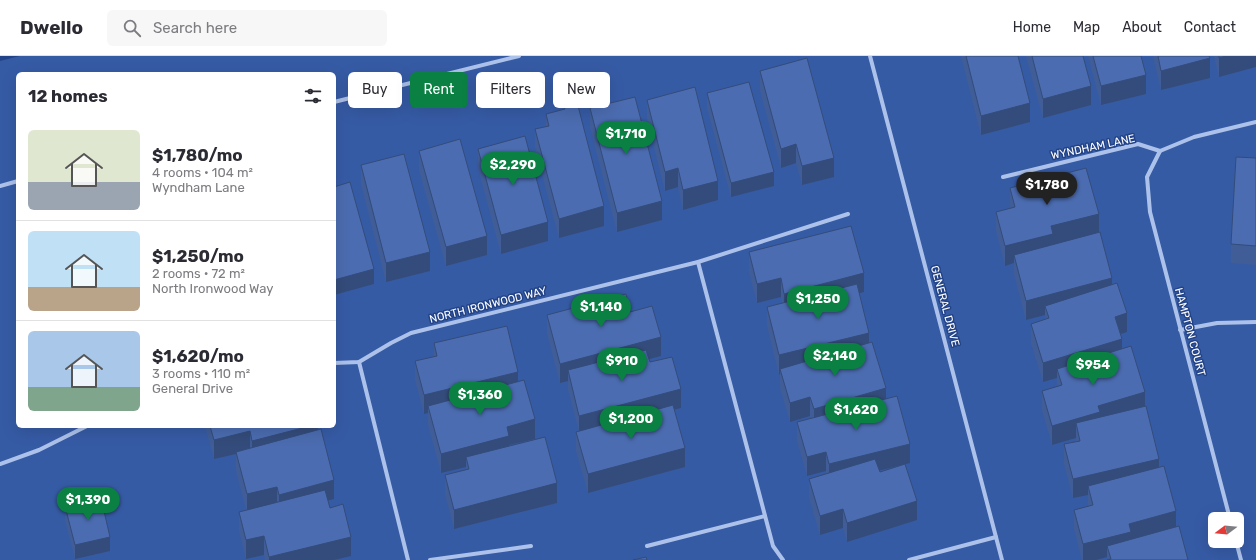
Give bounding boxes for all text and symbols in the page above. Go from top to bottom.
search box [107,10,387,46]
text: Dwello [20,16,83,39]
icon: search [121,17,143,39]
text: Search here [153,19,237,37]
text: Home [1013,19,1051,36]
text: Map [1073,19,1100,36]
text: About [1122,19,1162,36]
text: Contact [1184,19,1236,36]
chip: Buy [348,72,402,108]
chip: Rent [410,72,468,108]
chip: Filters [476,72,545,108]
chip: New [553,72,610,108]
icon: filters [302,85,324,107]
text: 12 homes [28,86,108,106]
pin: $1,710 [593,121,659,155]
text: $1,710 [605,126,647,141]
street label: WYNDHAM LANE [1050,132,1137,162]
text: $1,780/mo [152,145,243,165]
icon: home [60,146,108,194]
pin: $2,290 [480,152,546,186]
text: $2,290 [490,157,536,172]
text: 4 rooms · 104 m² [152,165,253,180]
pin: $1,780 [1014,172,1080,206]
text: $1,780 [1025,177,1069,192]
text: Wyndham Lane [152,180,245,195]
text: $1,250/mo [152,246,244,266]
icon: home [60,247,108,295]
street label: GENERAL DRIVE [928,264,962,348]
text: 2 rooms · 72 m² [152,266,245,281]
text: North Ironwood Way [152,281,273,296]
street label: NORTH IRONWOOD WAY [428,284,548,326]
pin: $1,250 [785,286,851,320]
street label: HAMPTON COURT [1172,286,1208,378]
text: $1,250 [796,291,840,306]
pin: $1,140 [568,294,634,328]
text: $1,140 [580,299,622,314]
pin: $2,140 [802,343,868,377]
text: $1,620/mo [152,346,244,366]
icon: home [60,347,108,395]
pin: $910 [598,348,646,382]
text: $2,140 [813,348,857,363]
pin: $954 [1069,352,1117,386]
text: $910 [606,353,638,368]
text: $954 [1076,357,1110,372]
text: 3 rooms · 110 m² [152,366,250,381]
text: General Drive [152,381,233,396]
pin: $1,360 [447,382,513,416]
text: $1,360 [458,387,502,402]
pin: $1,620 [823,397,889,431]
text: $1,620 [834,402,878,417]
pin: $1,200 [598,406,664,440]
text: $1,200 [609,411,653,426]
pin: $1,390 [55,487,121,521]
text: $1,390 [66,492,110,507]
north arrow [1208,512,1244,548]
map controls [1208,512,1244,548]

